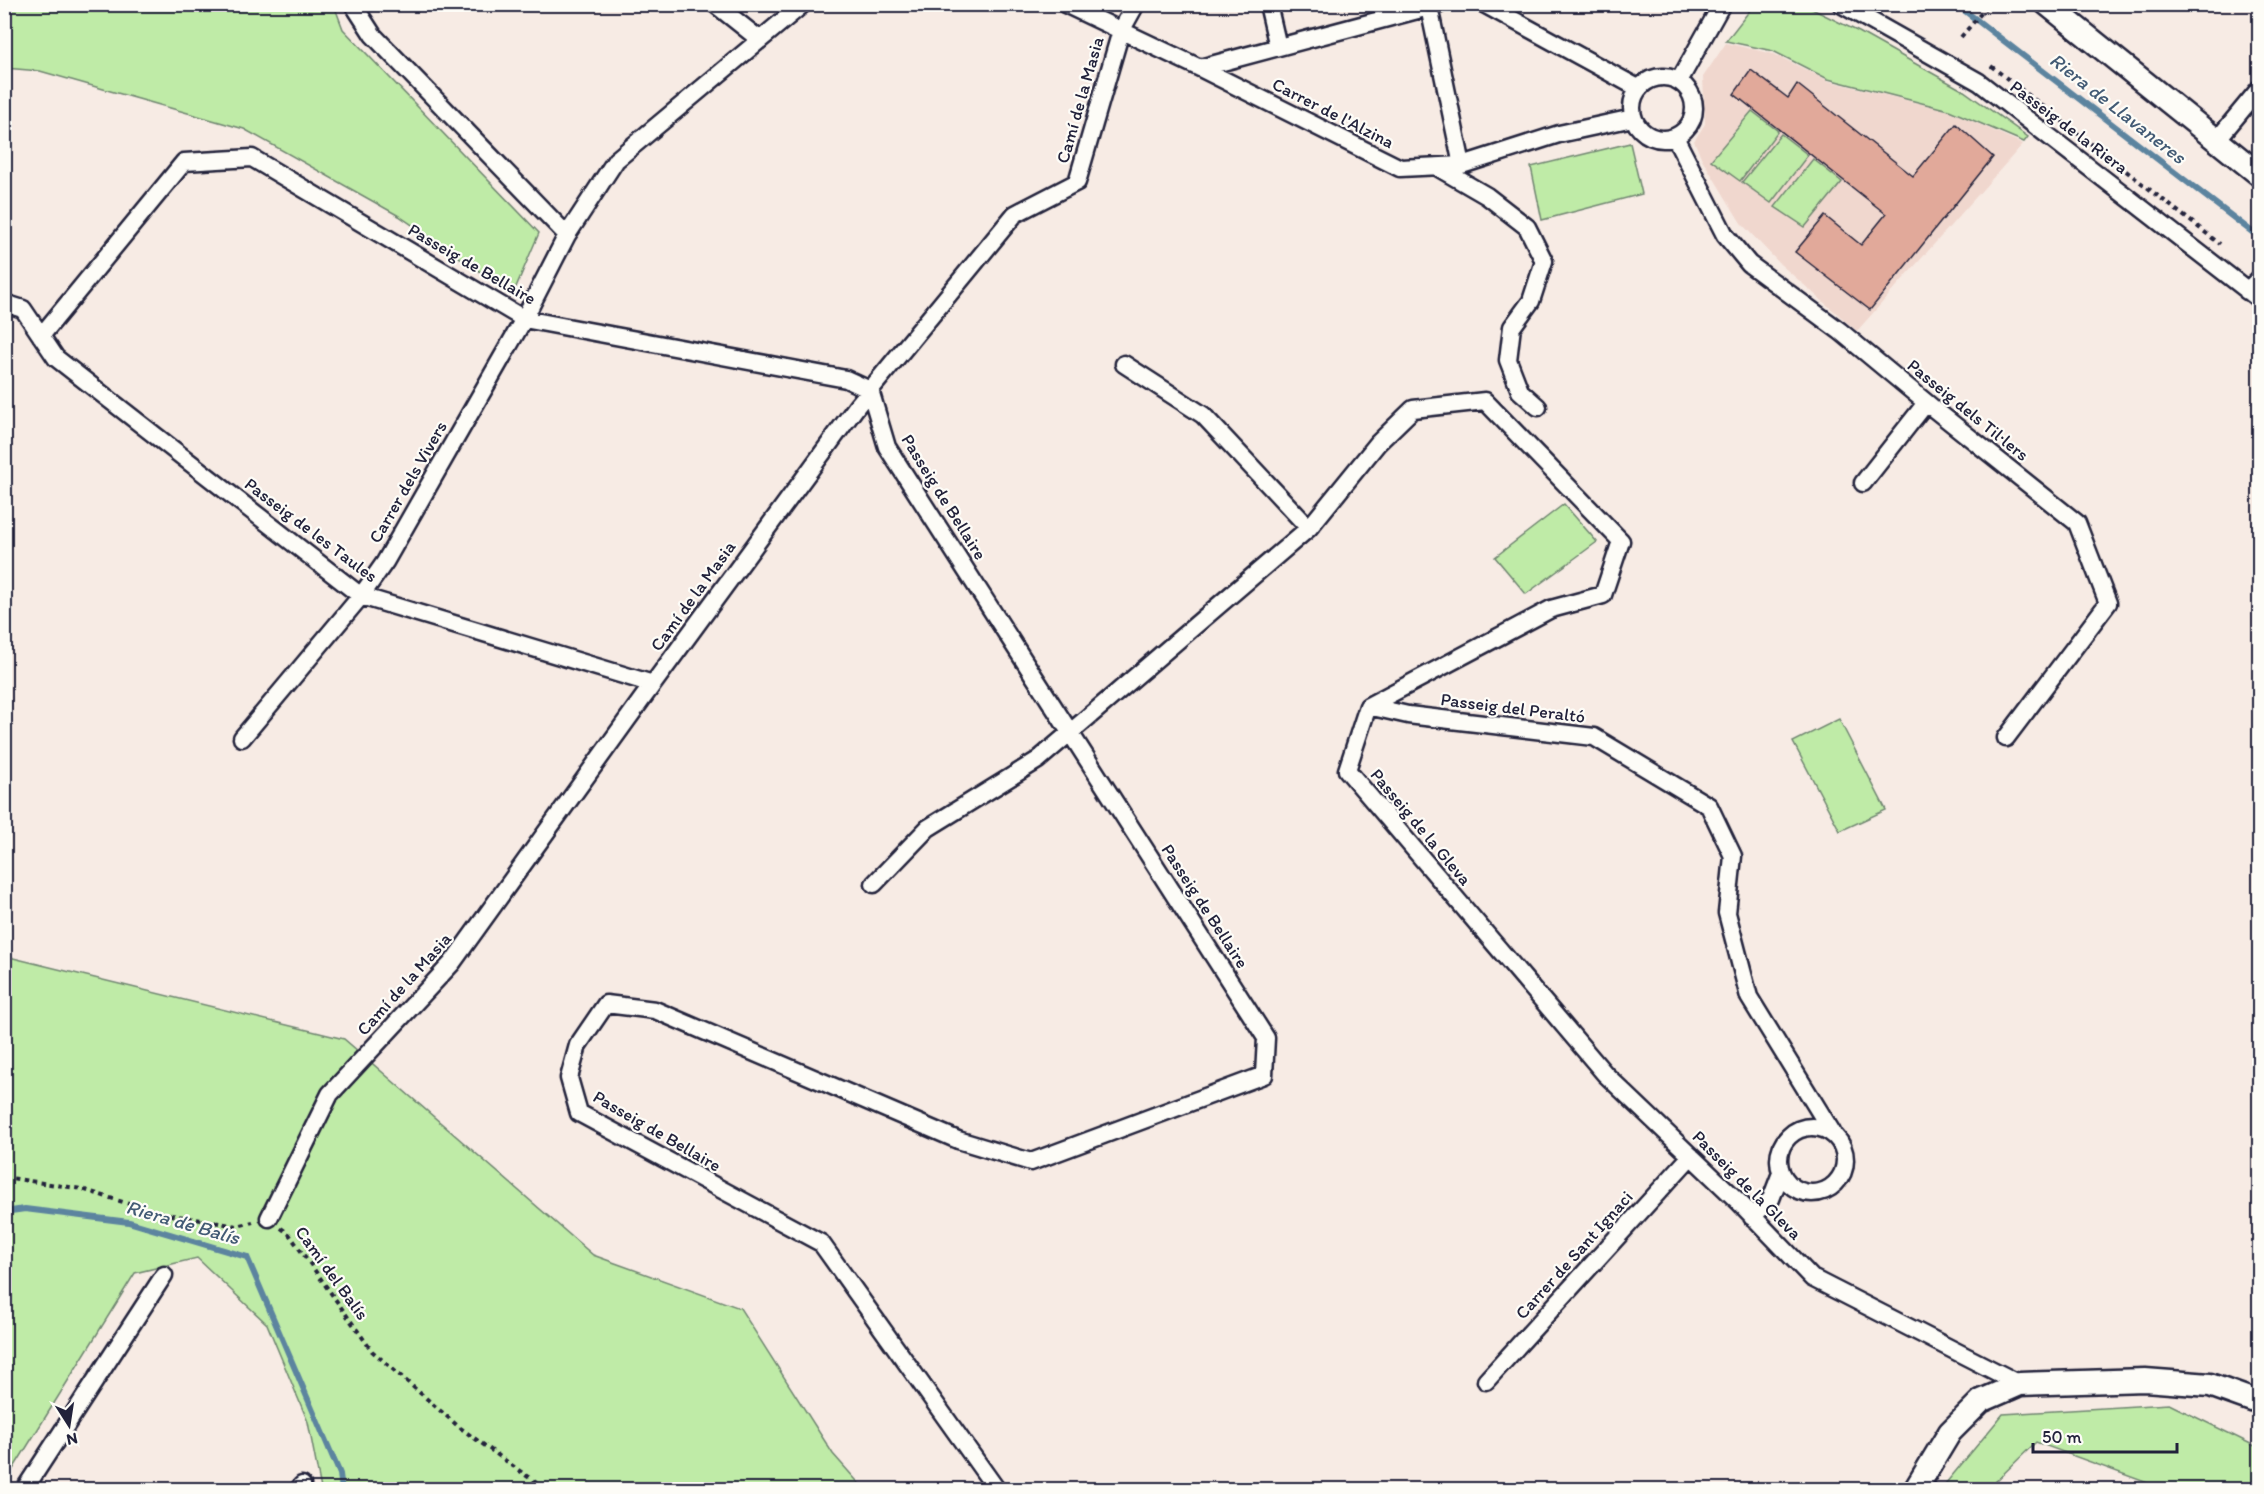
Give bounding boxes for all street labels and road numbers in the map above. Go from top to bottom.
street label: Camí de la Masia [1051,33,1109,166]
street label: Carrer de l'Alzina [1268,73,1398,153]
street label: Passeig de la Riera [2006,75,2132,179]
street label: Passeig de Bellaire [404,218,540,310]
street label: Passeig dels Til·lers [1903,354,2033,466]
street label: Carrer dels Vivers [364,417,452,547]
street label: Passeig de Bellaire [897,430,991,564]
street label: Passeig de les Taules [240,473,382,587]
street label: Camí de la Masia [646,536,741,655]
street label: Passeig del Peraltó [1439,688,1587,728]
street label: Passeig de la Gleva [1366,764,1477,890]
street label: Passeig de Bellaire [1157,840,1253,972]
street label: Camí de la Masia [352,927,456,1040]
street label: Passeig de Bellaire [589,1085,725,1177]
street label: Passeig de la Gleva [1688,1126,1807,1245]
street label: Carrer de Sant Ignaci [1511,1186,1637,1324]
street label: Camí del Balís [291,1222,373,1324]

